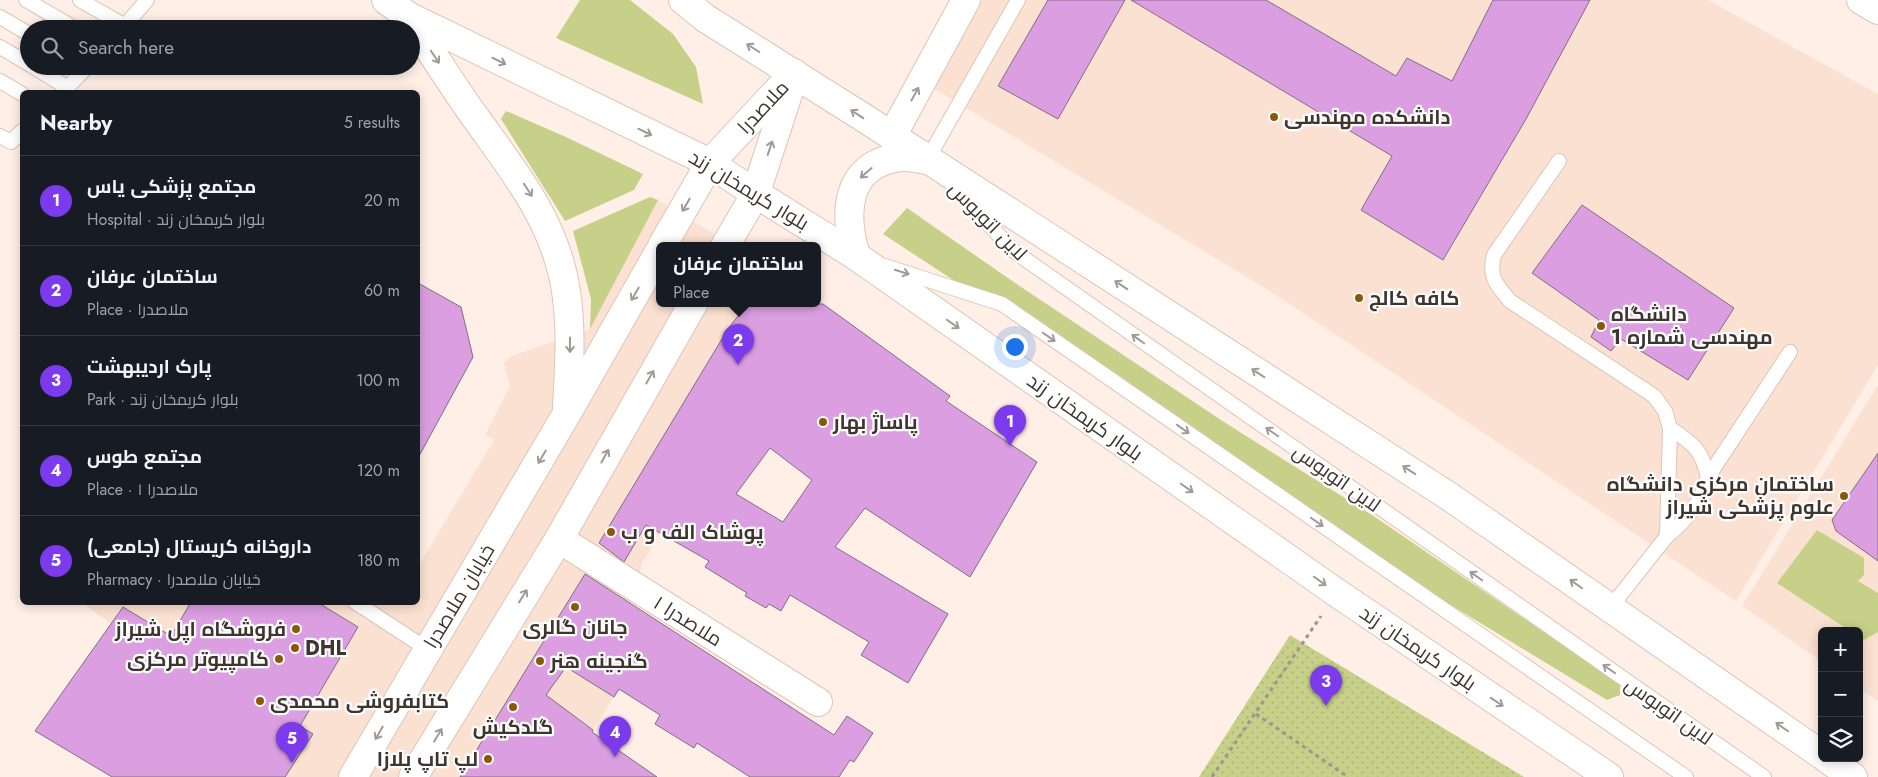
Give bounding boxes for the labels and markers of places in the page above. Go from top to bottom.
place label: دانشکده مهندسی [1284,103,1451,132]
marker: دانشکده مهندسی [1268,111,1280,123]
place label: کافه کالج [1369,284,1459,313]
marker: کافه کالج [1353,292,1365,304]
place label: دانشگاه مهندسی شماره 1 [1611,300,1773,352]
marker: دانشگاه مهندسی شماره 1 [1595,320,1607,332]
pin: 2 [722,324,754,365]
pin: 1 [994,405,1026,446]
place label: پاساژ بهار [832,408,918,437]
marker: پاساژ بهار [817,416,829,428]
place label: ساختمان مرکزی دانشگاه علوم پزشکی شیراز [1607,470,1834,522]
marker: ساختمان مرکزی دانشگاه علوم پزشکی شیراز [1838,490,1850,502]
place label: پوشاک الف و ب [621,518,763,547]
marker: پوشاک الف و ب [605,526,617,538]
marker: جانان گالری [569,601,581,613]
place label: جانان گالری [522,613,628,642]
place label: فروشگاه اپل شیراز [114,615,286,644]
marker: فروشگاه اپل شیراز [290,623,302,635]
place label: DHL [305,634,346,663]
marker: DHL [289,642,301,654]
place label: کامپیوتر مرکزی [127,645,269,674]
place label: گنجينه هنر [549,647,648,676]
marker: کامپیوتر مرکزی [273,653,285,665]
marker: گنجينه هنر [534,655,546,667]
pin: 3 [1310,665,1342,706]
place label: کتابفروشی محمدی [270,687,449,716]
marker: کتابفروشی محمدی [254,695,266,707]
marker: گلدکیش [507,701,519,713]
place label: گلدکیش [473,713,553,742]
pin: 4 [599,716,631,757]
pin: 5 [276,722,308,763]
place label: لپ تاپ پلازا [377,745,478,774]
marker: لپ تاپ پلازا [482,753,494,765]

